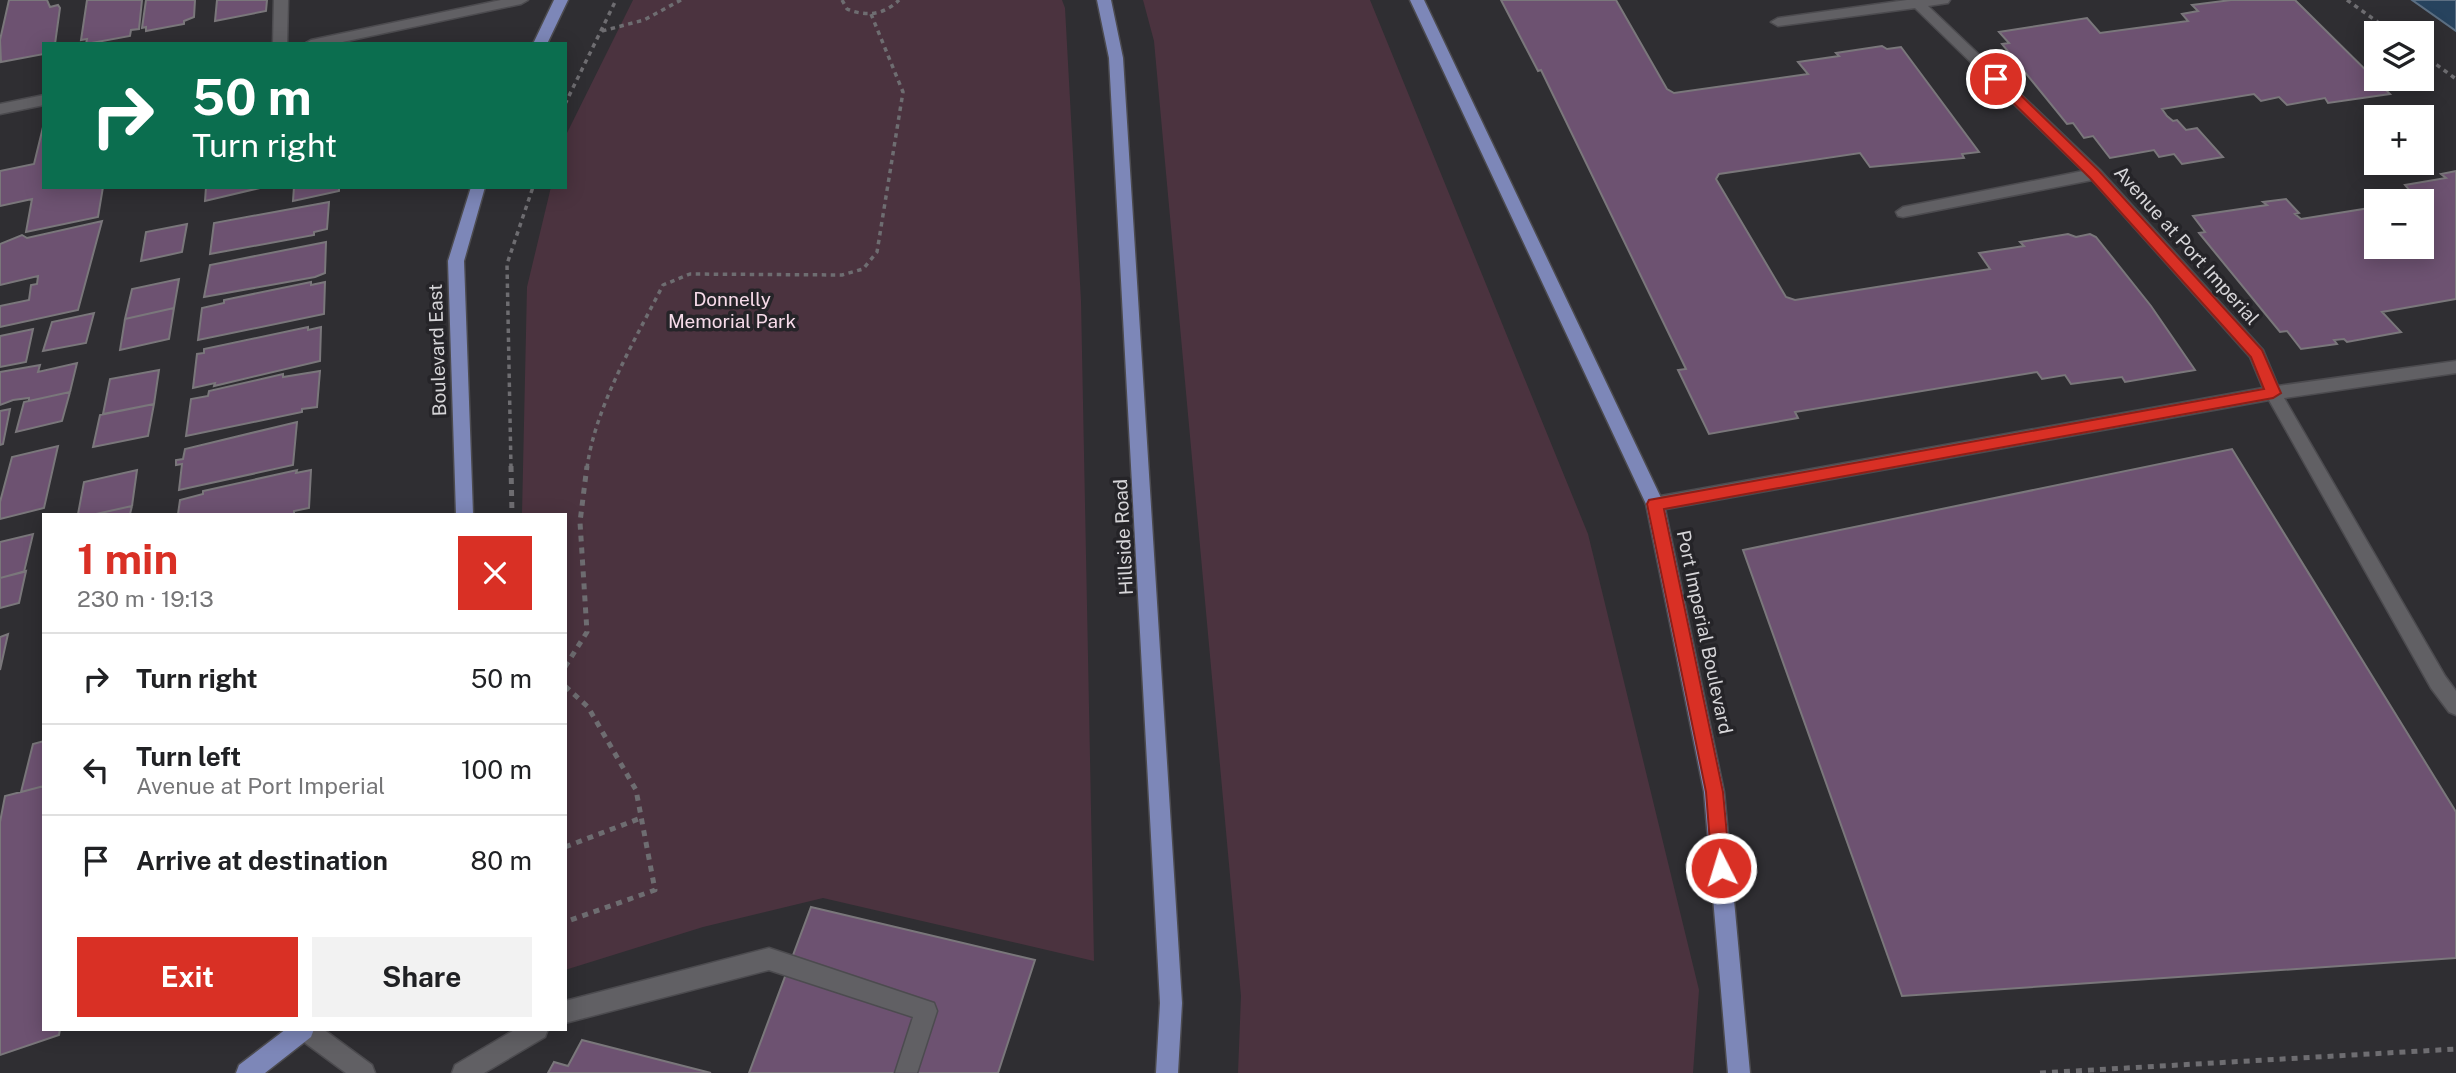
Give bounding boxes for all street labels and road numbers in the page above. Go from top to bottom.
street label: Avenue at Port Imperial [2110,161,2264,329]
street label: Boulevard East [424,283,450,417]
street label: Hillside Road [1109,478,1137,596]
street label: Port Imperial Boulevard [1673,528,1737,736]

